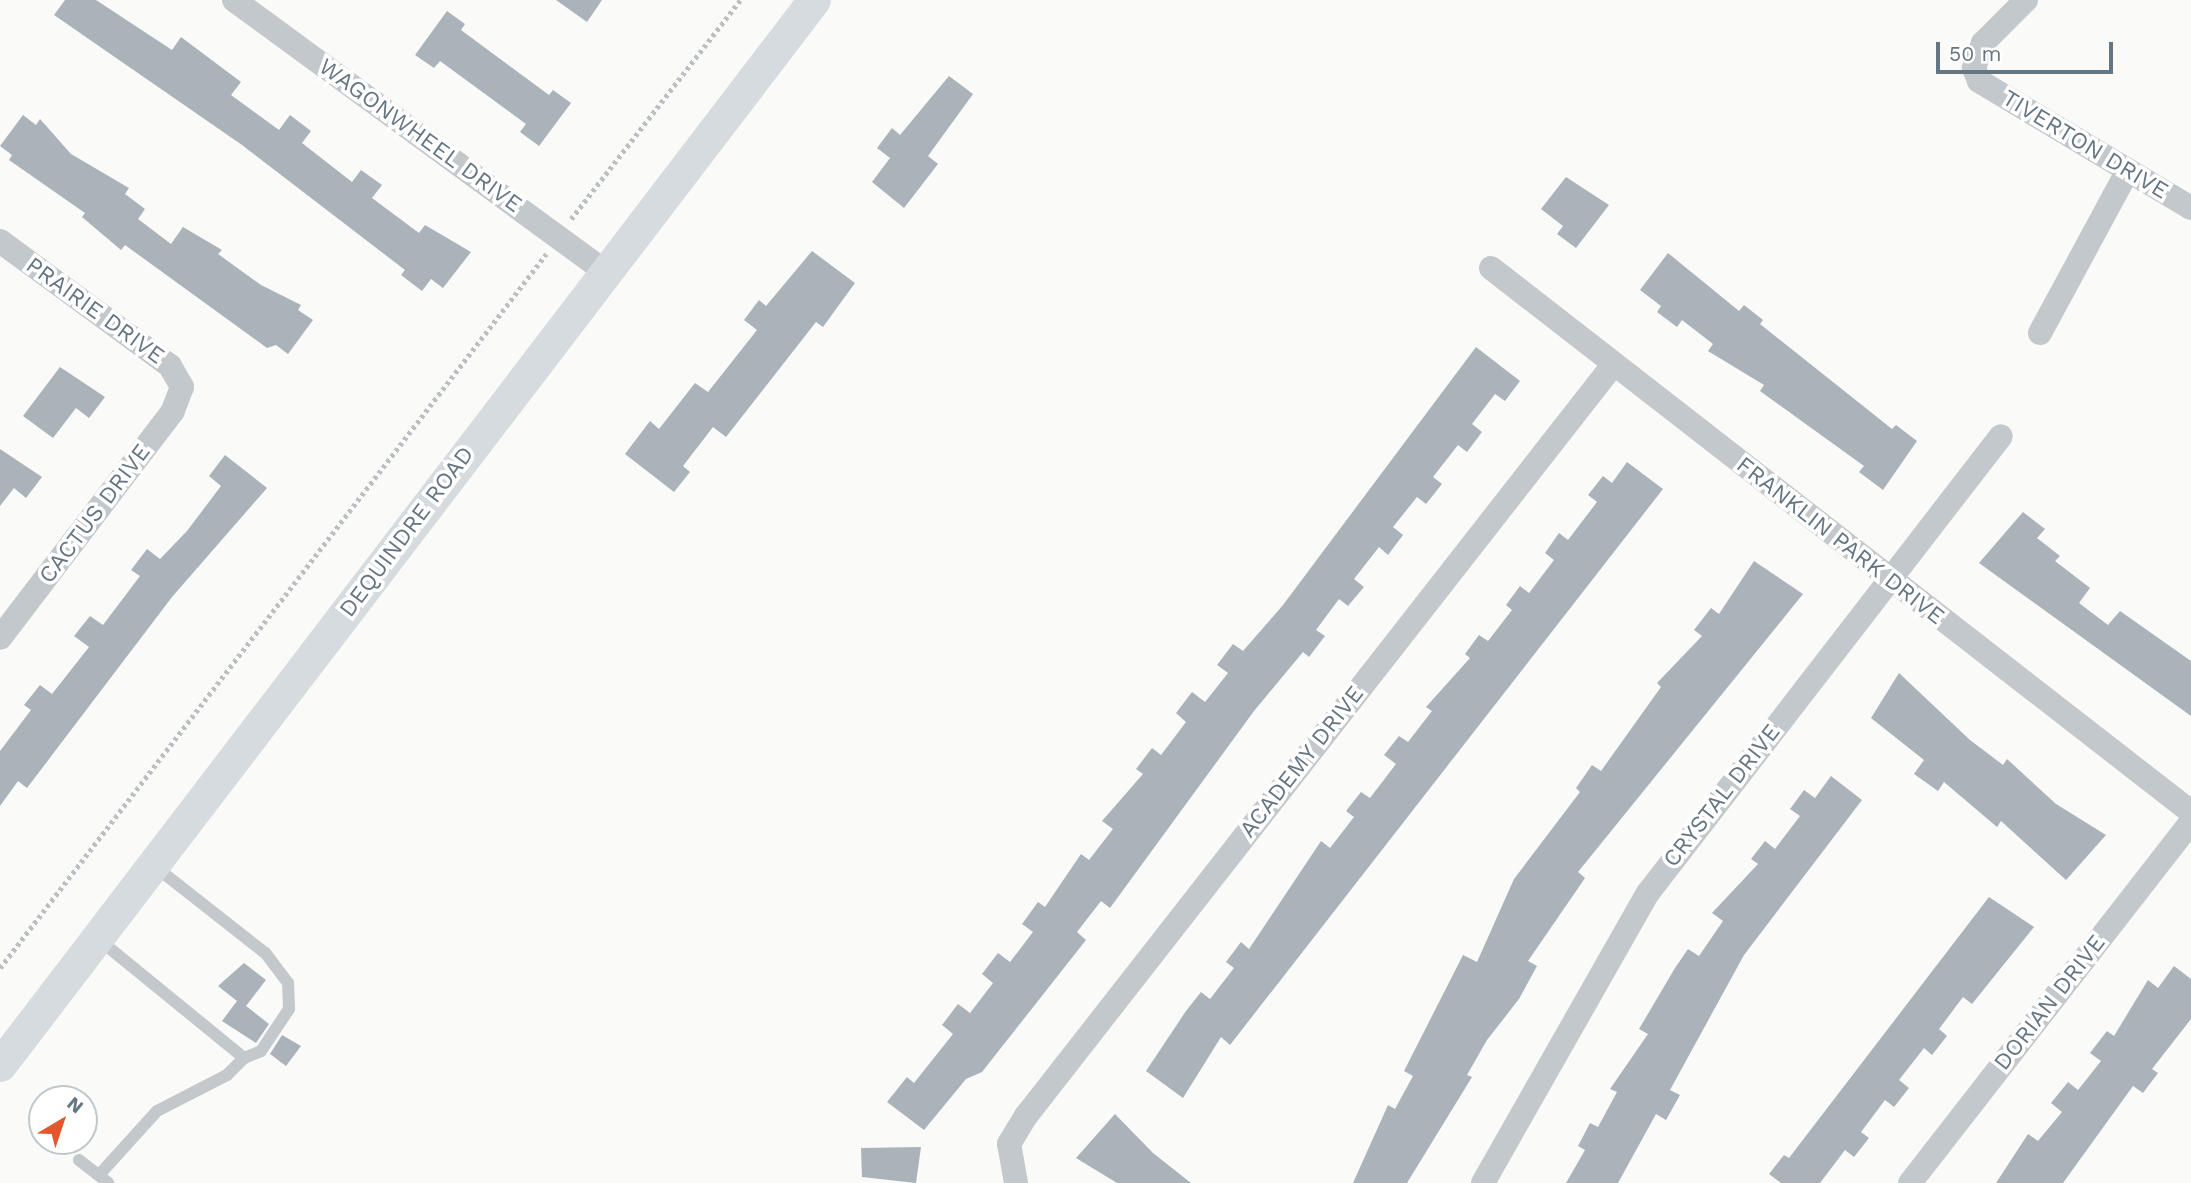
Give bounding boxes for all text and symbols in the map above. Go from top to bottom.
scale bar [1939,28,2116,72]
text: 50 m [1949,41,2001,66]
street label: WAGONWHEEL DRIVE [313,53,527,219]
street label: TIVERTON DRIVE [1997,85,2173,205]
street label: PRAIRIE DRIVE [20,252,170,370]
street label: CACTUS DRIVE [34,439,156,589]
street label: DEQUINDRE ROAD [334,441,480,623]
street label: FRANKLIN PARK DRIVE [1730,451,1950,631]
street label: ACADEMY DRIVE [1234,680,1370,844]
street label: CRYSTAL DRIVE [1658,719,1786,873]
street label: DORIAN DRIVE [1989,930,2111,1076]
north arrow [28,1085,98,1155]
text: N [63,1091,88,1118]

